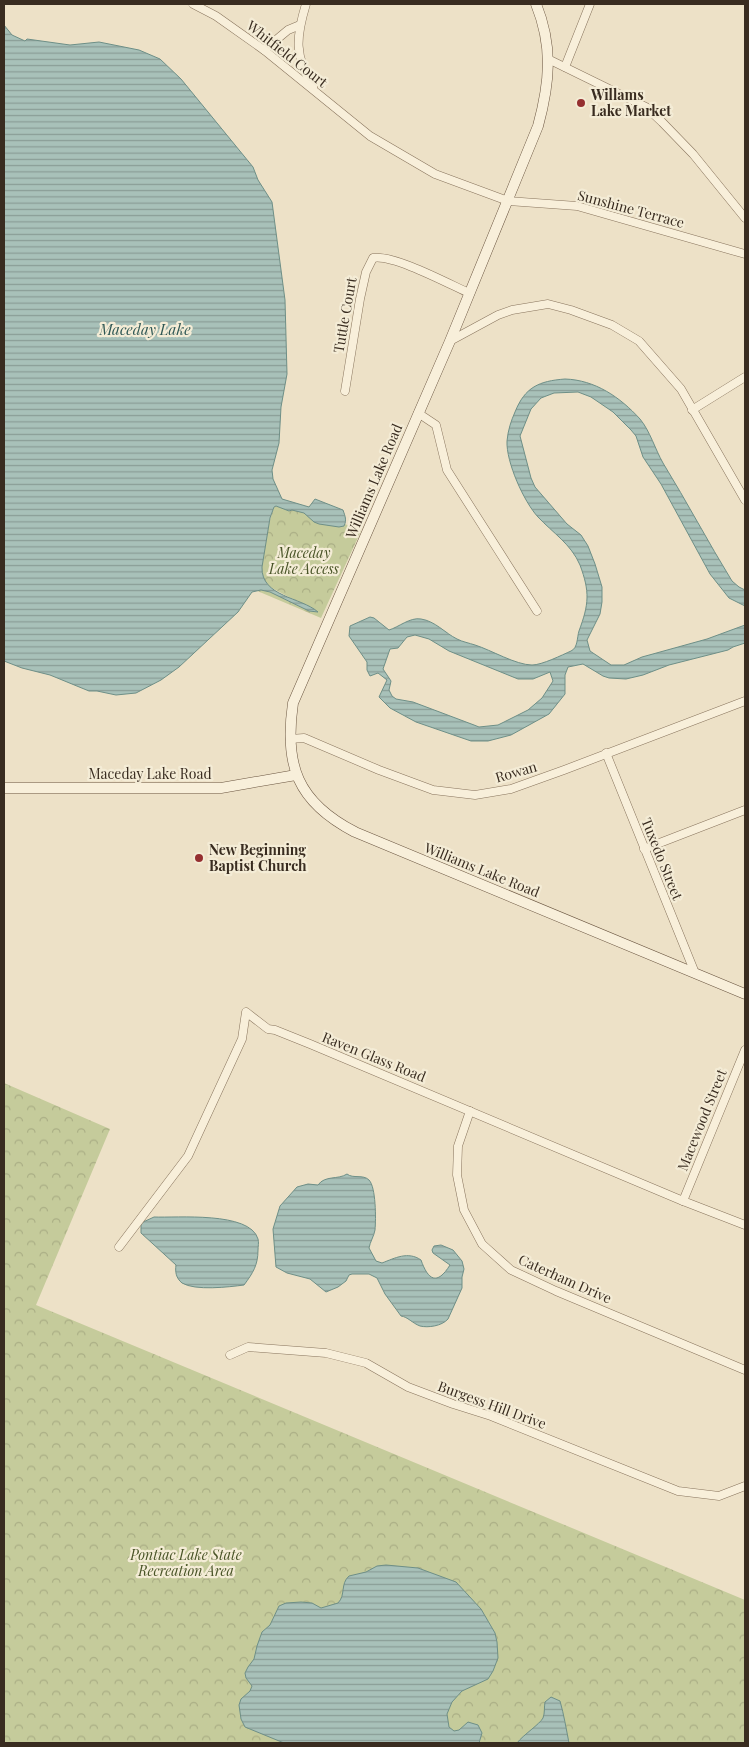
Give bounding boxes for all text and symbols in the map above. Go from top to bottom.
street label: Whitfield Court [242,15,332,92]
place label: Willams Lake Market [590,85,671,120]
marker: Willams Lake Market [575,97,587,109]
street label: Sunshine Terrace [576,185,687,232]
street label: Tuttle Court [329,275,361,354]
water label: Maceday Lake [98,319,191,339]
street label: Williams Lake Road [340,421,406,542]
park label: Maceday Lake Access [268,543,340,578]
street label: Rowan [493,756,540,787]
street label: Maceday Lake Road [88,764,212,783]
street label: Tuxedo Street [637,815,688,904]
street label: Williams Lake Road [421,837,543,901]
place label: New Beginning Baptist Church [209,840,307,875]
marker: New Beginning Baptist Church [193,852,205,864]
street label: Raven Glass Road [320,1027,429,1086]
street label: Macewood Street [672,1065,731,1174]
street label: Caterham Drive [516,1250,615,1308]
street label: Burgess Hill Drive [435,1376,549,1433]
park label: Pontiac Lake State Recreation Area [129,1545,242,1580]

